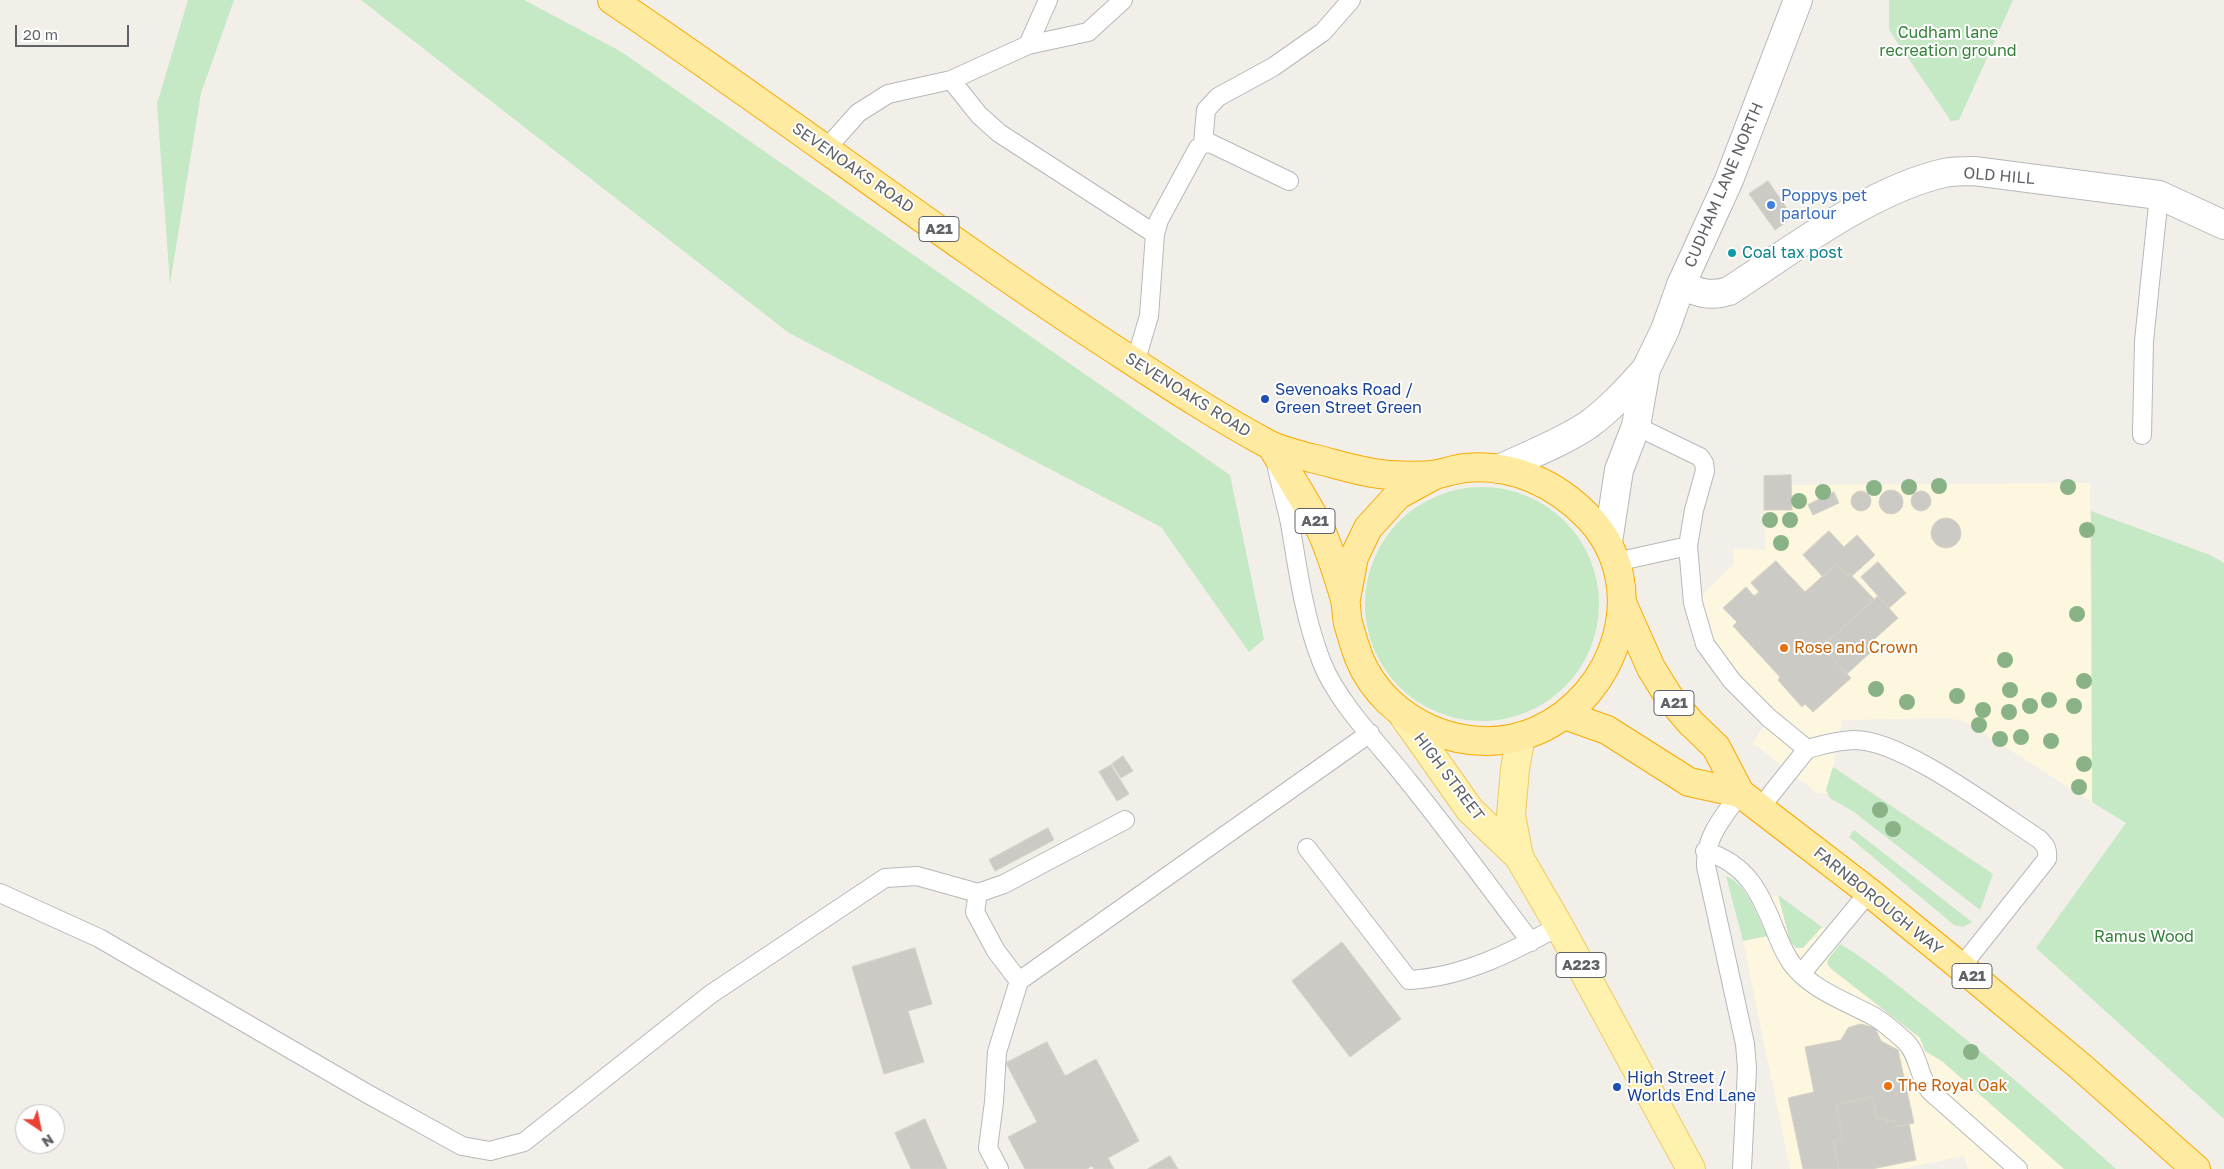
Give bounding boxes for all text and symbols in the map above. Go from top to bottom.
scale bar [18,15,131,47]
park label: Cudham lane recreation ground [1879,23,2017,61]
text: 20 m [23,25,58,43]
street label: CUDHAM LANE NORTH [1680,100,1768,270]
street label: SEVENOAKS ROAD [788,119,918,217]
street label: OLD HILL [1963,163,2035,189]
place label: Poppys pet parlour [1781,186,1867,224]
marker: Poppys pet parlour [1765,199,1777,211]
road number: A21 [919,216,959,242]
place label: Coal tax post [1742,243,1843,263]
marker: Coal tax post [1726,247,1738,259]
street label: SEVENOAKS ROAD [1122,349,1254,441]
place label: Sevenoaks Road / Green Street Green [1275,380,1422,418]
marker: Sevenoaks Road / Green Street Green [1259,393,1271,405]
road number: A21 [1295,508,1335,534]
place label: Rose and Crown [1794,638,1918,658]
marker: Rose and Crown [1778,642,1790,654]
road number: A21 [1654,690,1694,716]
street label: HIGH STREET [1410,729,1488,825]
street label: FARNBOROUGH WAY [1810,843,1946,959]
park label: Ramus Wood [2094,927,2194,947]
road number: A223 [1556,952,1606,978]
road number: A21 [1952,964,1992,988]
place label: High Street / Worlds End Lane [1627,1068,1756,1106]
place label: The Royal Oak [1898,1076,2008,1096]
marker: The Royal Oak [1882,1080,1894,1092]
marker: High Street / Worlds End Lane [1611,1081,1623,1093]
north arrow [15,1104,65,1154]
text: N [39,1131,57,1151]

